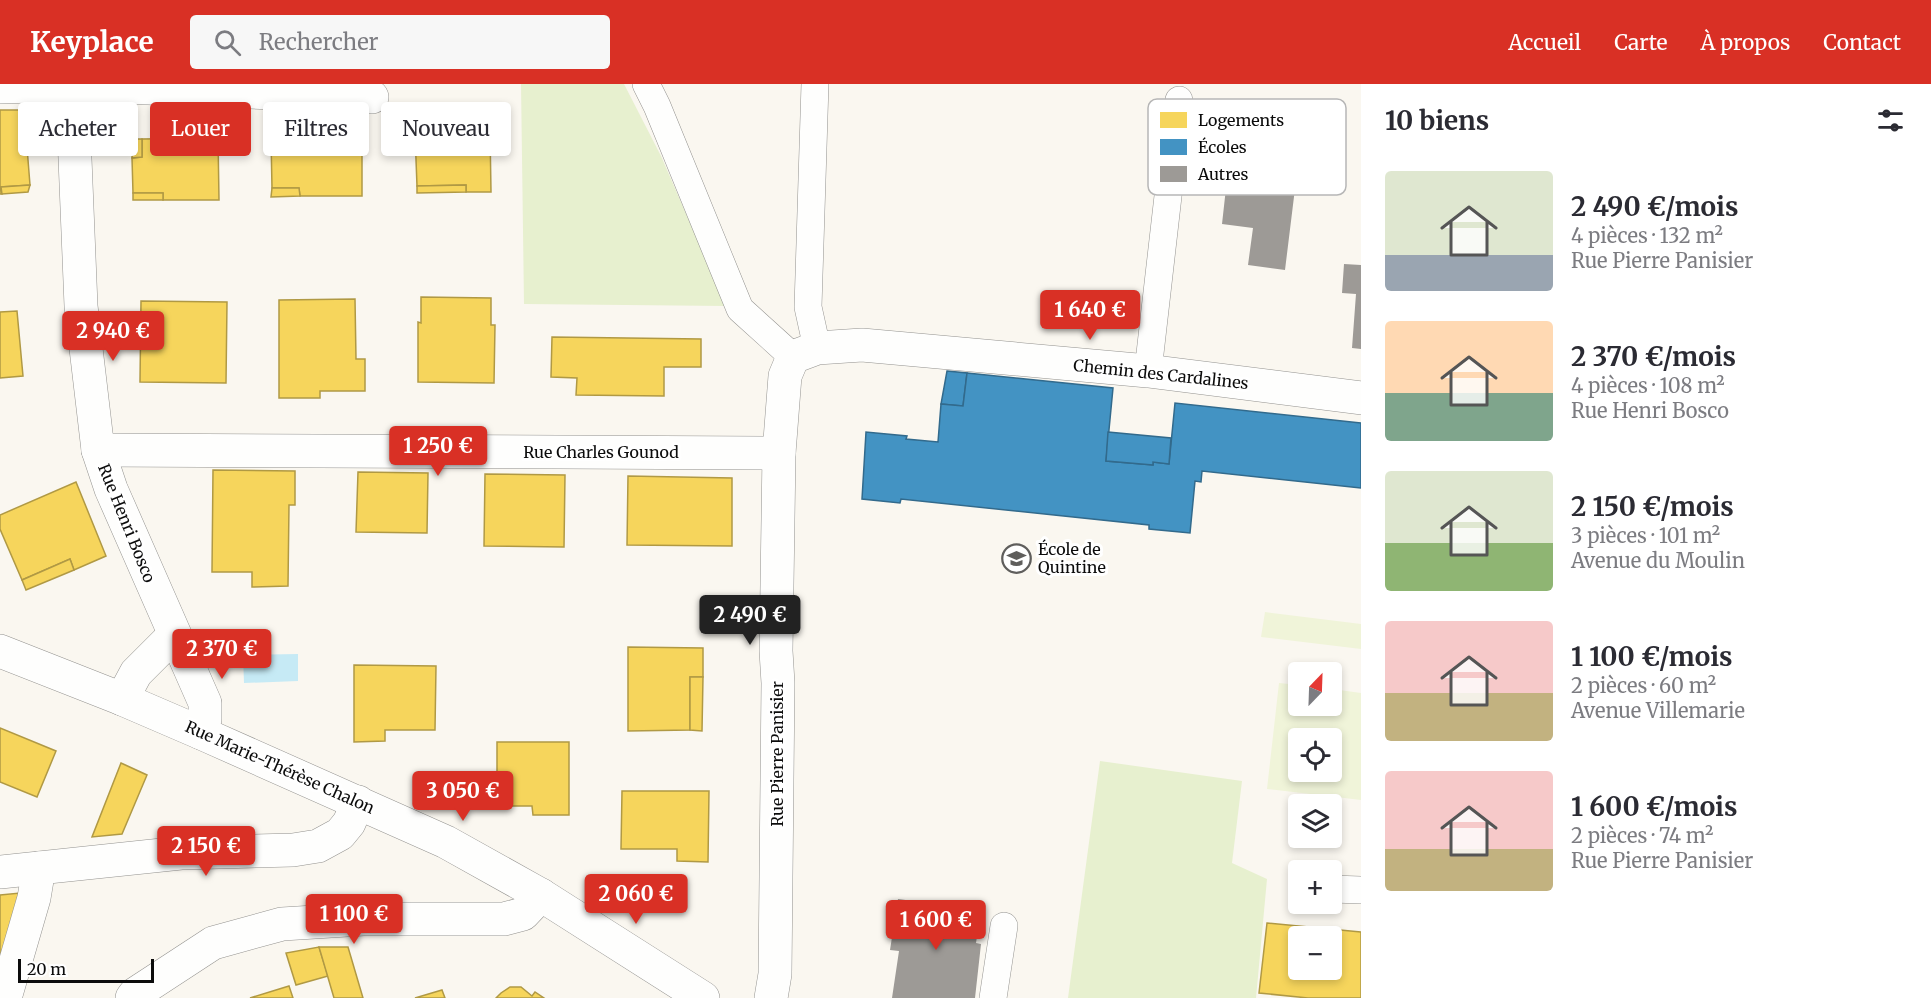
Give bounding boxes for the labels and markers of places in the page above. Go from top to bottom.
pin: 1 640 € [1035,290,1145,341]
pin: 2 940 € [58,311,168,362]
pin: 1 250 € [383,426,493,477]
place label: École de Quintine [1038,539,1106,577]
school or university icon: École de Quintine [1001,542,1033,574]
pin: 2 490 € [695,595,805,646]
pin: 2 370 € [167,629,277,680]
pin: 3 050 € [408,771,518,822]
pin: 2 150 € [151,826,261,877]
pin: 2 060 € [581,874,691,925]
pin: 1 100 € [299,894,409,945]
pin: 1 600 € [881,900,991,951]

